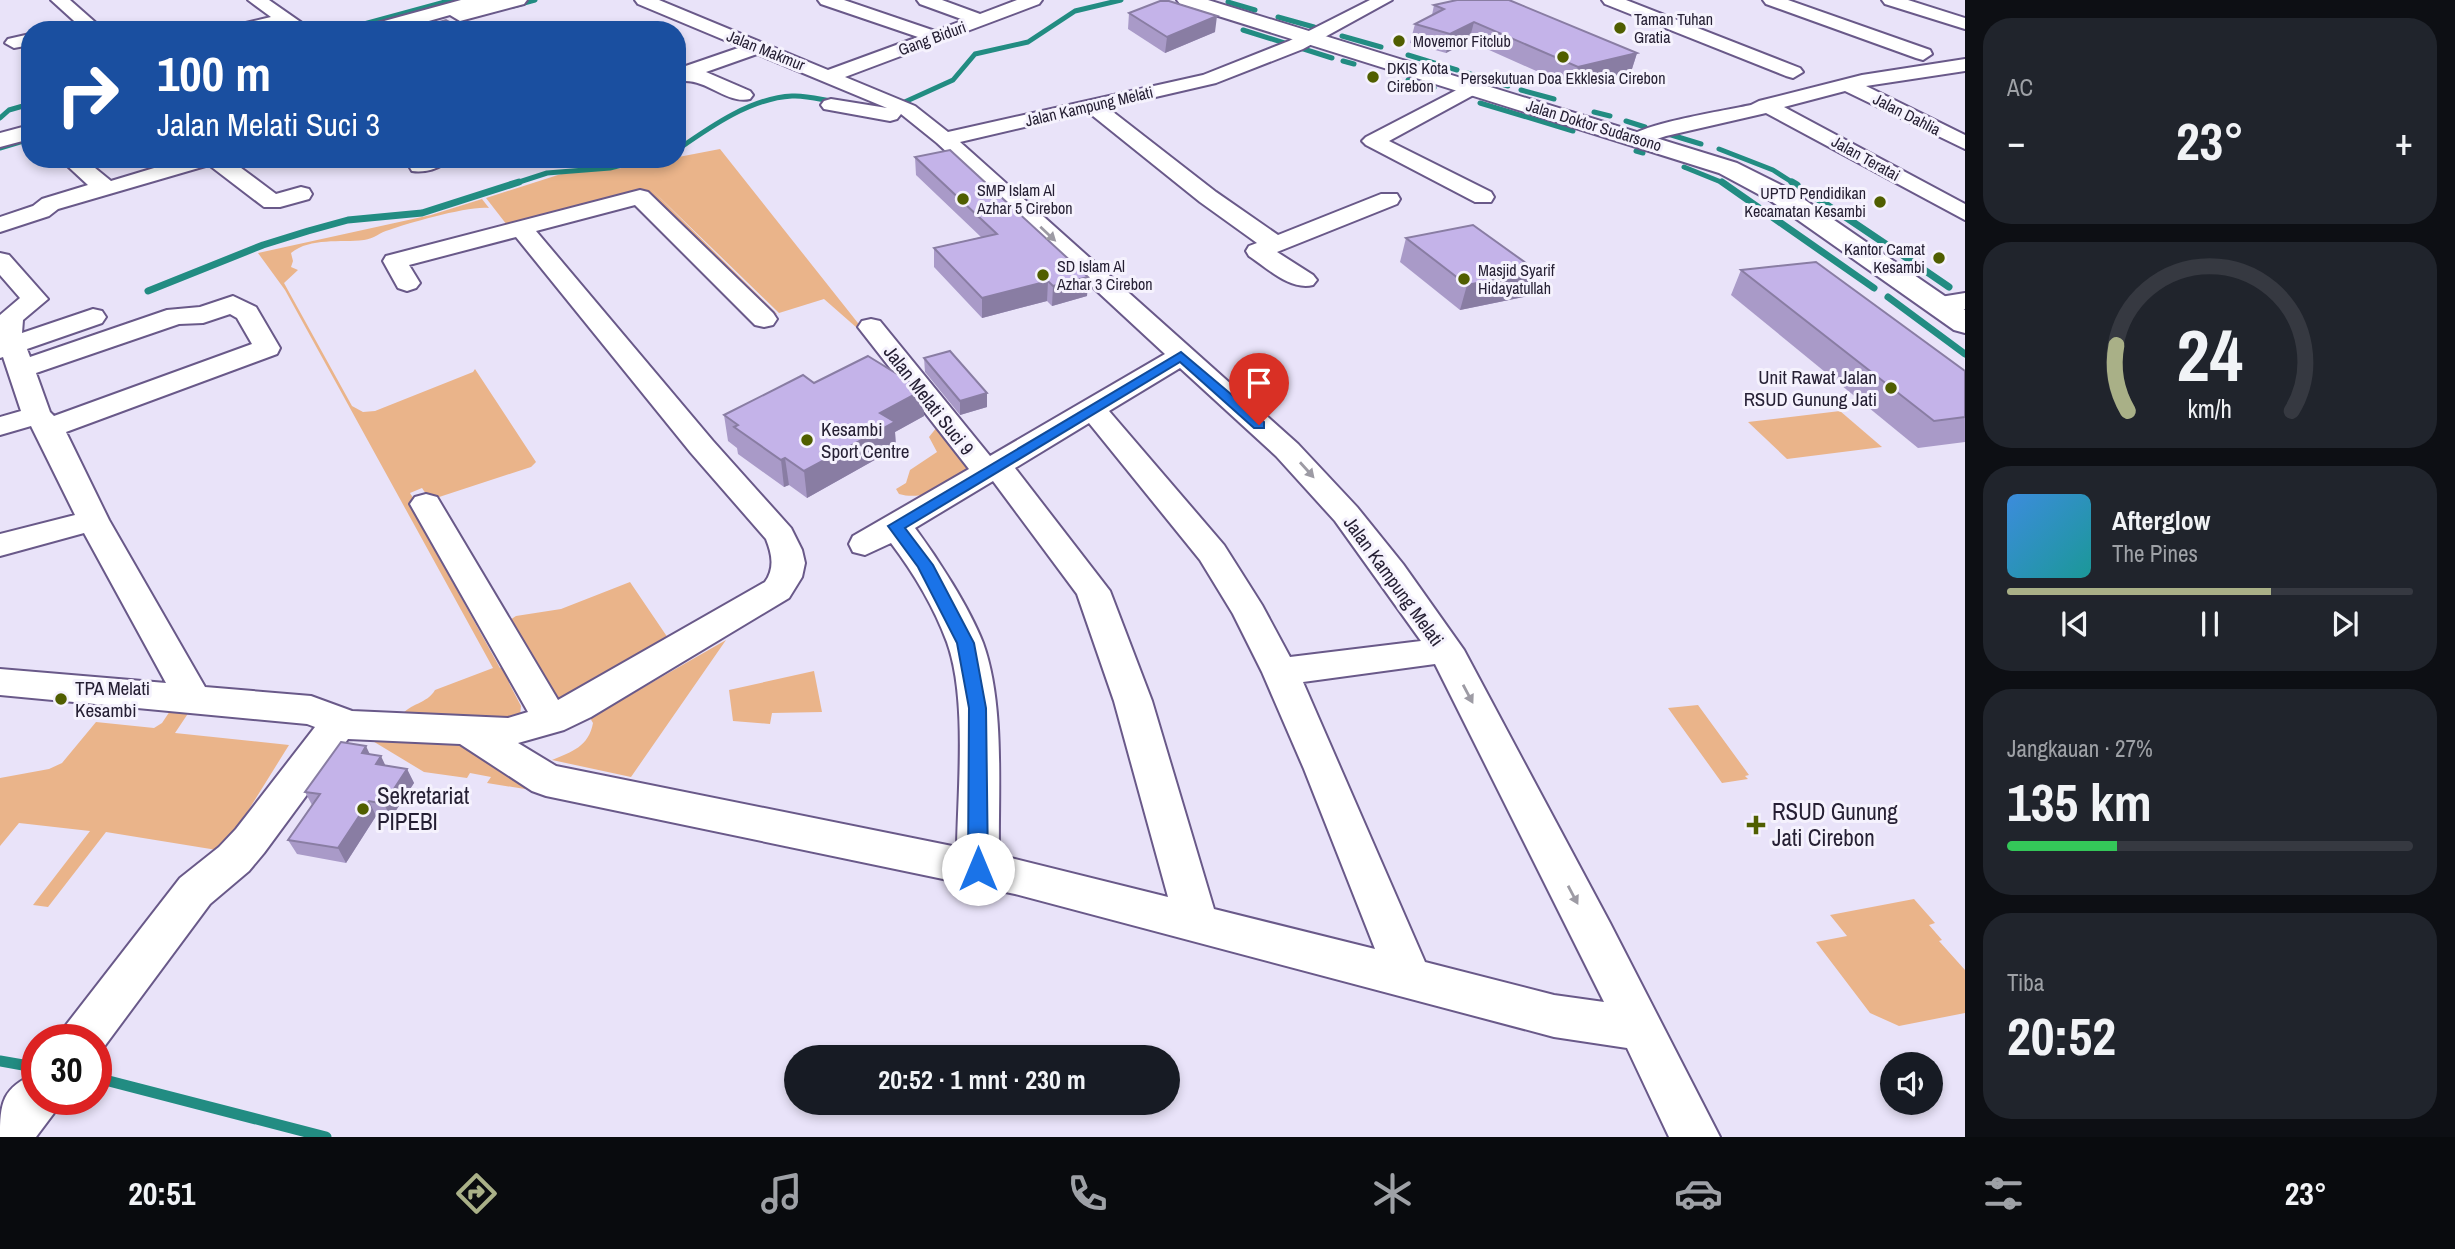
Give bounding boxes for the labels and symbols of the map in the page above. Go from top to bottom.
place label: Taman Tuhan Gratia [1634,8,1713,48]
street label: Gang Biduri [895,16,969,60]
marker: Taman Tuhan Gratia [1612,20,1628,36]
street label: Jalan Makmur [724,24,809,76]
place label: Movemor Fitclub [1413,30,1511,52]
marker: Movemor Fitclub [1391,33,1407,49]
marker: Persekutuan Doa Ekklesia Cirebon [1555,49,1571,65]
place label: DKIS Kota Cirebon [1387,57,1449,97]
place label: Persekutuan Doa Ekklesia Cirebon [1461,67,1665,89]
marker: DKIS Kota Cirebon [1365,69,1381,85]
street label: Jalan Kampung Melati [1023,81,1155,131]
street label: Jalan Dahlia [1870,88,1945,141]
street label: Jalan Doktor Sudarsono [1523,94,1665,156]
street label: Jalan Teratai [1828,130,1904,186]
place label: SMP Islam Al Azhar 5 Cirebon [976,179,1073,219]
place label: UPTD Pendidikan Kecamatan Kesambi [1744,182,1866,222]
marker: SMP Islam Al Azhar 5 Cirebon [955,191,971,207]
marker: UPTD Pendidikan Kecamatan Kesambi [1872,194,1888,210]
one-way arrow [1039,226,1056,242]
place label: Kantor Camat Kesambi [1844,238,1925,278]
marker: Kantor Camat Kesambi [1931,250,1947,266]
place label: SD Islam Al Azhar 3 Cirebon [1056,255,1153,295]
place label: Masjid Syarif Hidayatullah [1478,259,1555,299]
marker: SD Islam Al Azhar 3 Cirebon [1035,267,1051,283]
marker: Masjid Syarif Hidayatullah [1456,271,1472,287]
street label: Jalan Melati Suci 9 [878,340,980,460]
pin [1229,353,1289,425]
place label: Unit Rawat Jalan RSUD Gunung Jati [1744,364,1877,412]
marker: Unit Rawat Jalan RSUD Gunung Jati [1883,380,1899,396]
place label: Kesambi Sport Centre [821,416,909,464]
marker: Kesambi Sport Centre [799,432,815,448]
one-way arrow [1299,461,1315,479]
street label: Jalan Kampung Melati [1338,511,1450,651]
place label: TPA Melati Kesambi [75,675,150,723]
one-way arrow [1463,684,1474,704]
marker: TPA Melati Kesambi [53,691,69,707]
place label: Sekretariat PIPEBI [377,780,469,837]
place label: RSUD Gunung Jati Cirebon [1772,796,1898,853]
marker: Sekretariat PIPEBI [355,801,371,817]
marker: RSUD Gunung Jati Cirebon [1746,815,1766,835]
position arrow [941,832,1015,906]
one-way arrow [1567,886,1579,906]
speed limit sign: 30 [21,1024,112,1115]

